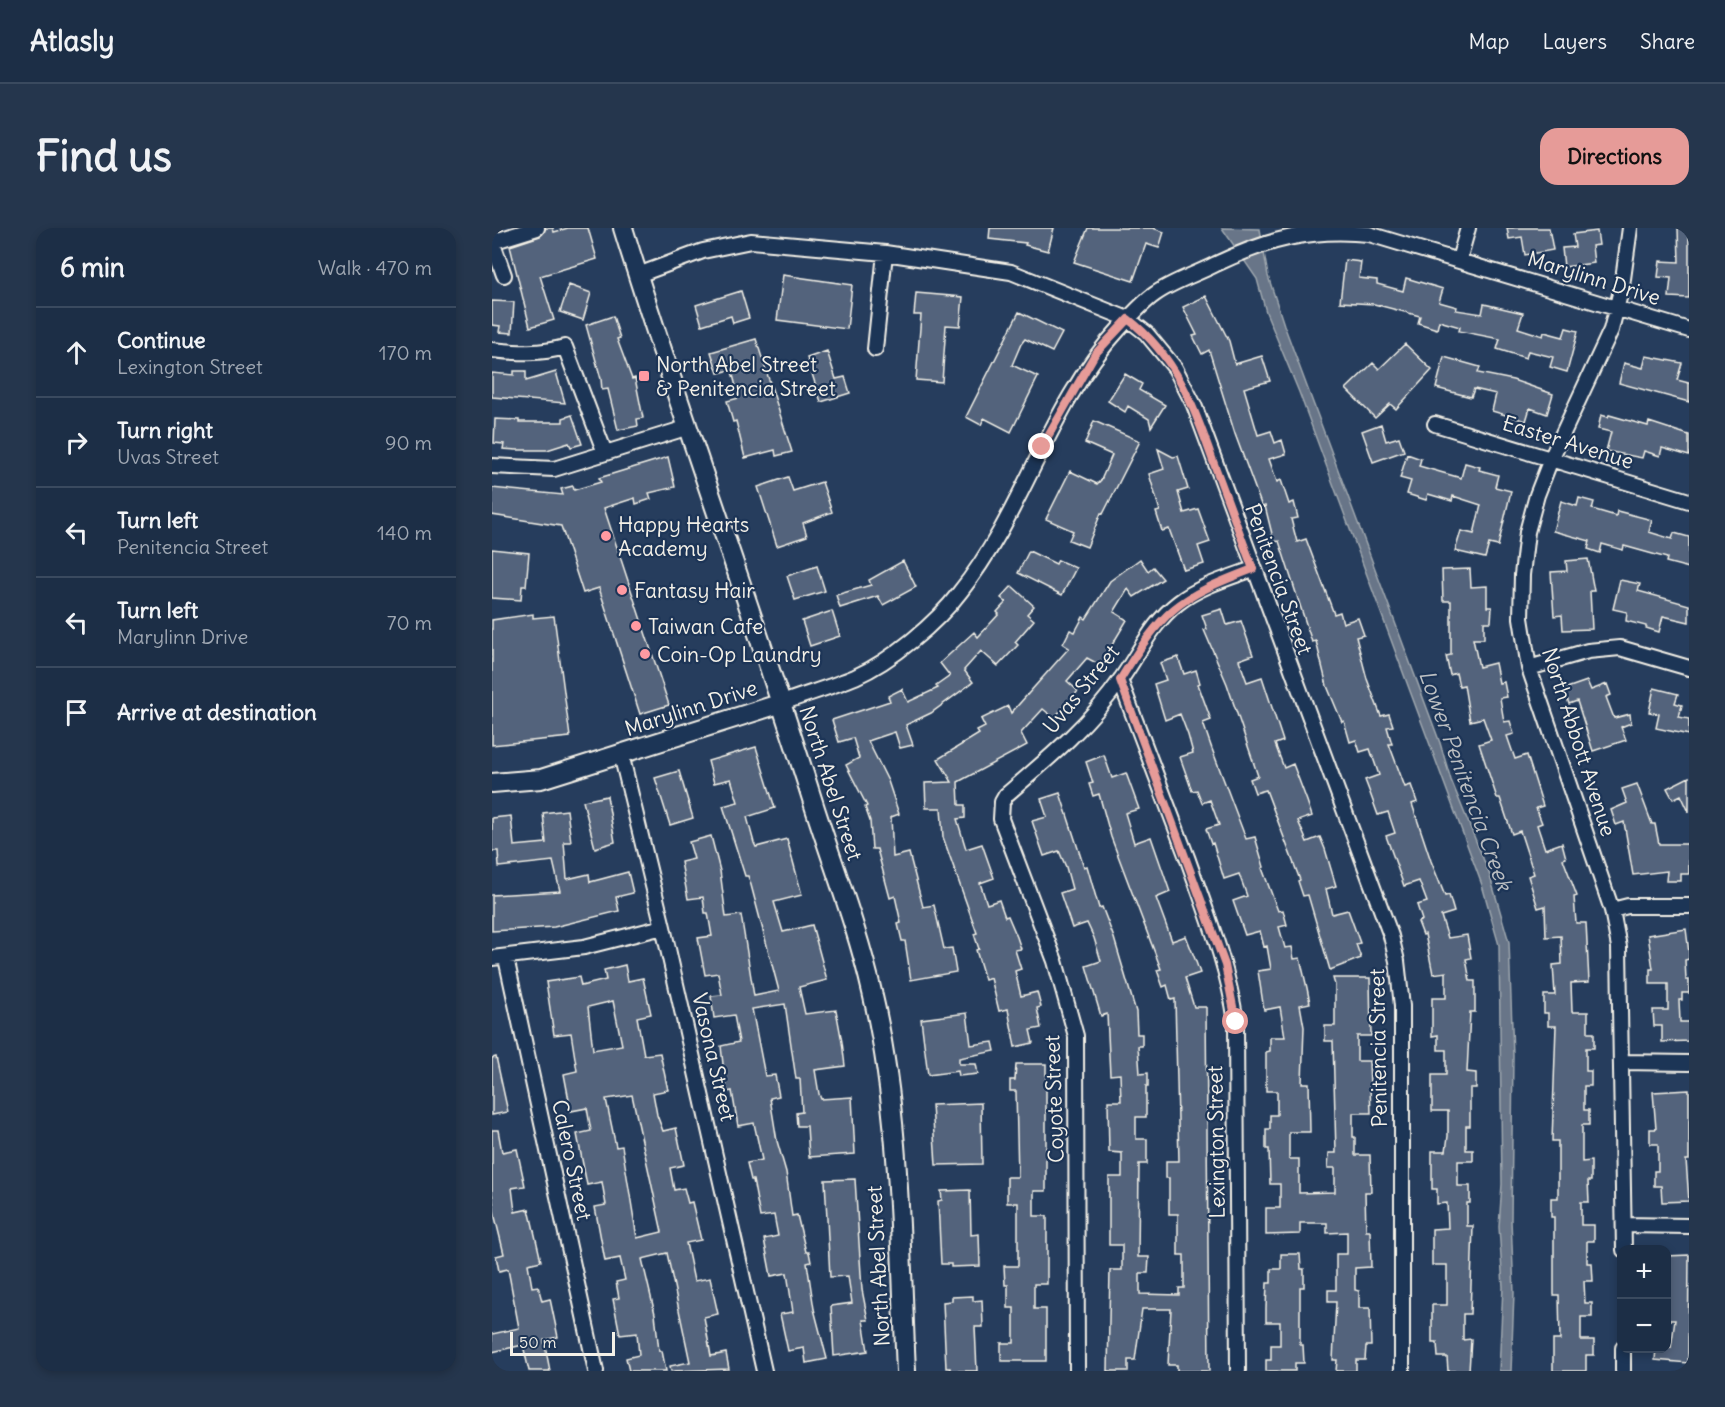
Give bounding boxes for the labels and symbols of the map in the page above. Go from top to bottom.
street label: Marylinn Drive [1524,245,1664,311]
place label: North Abel Street & Penitencia Street [656,351,836,402]
marker: North Abel Street & Penitencia Street [637,369,651,383]
street label: Easter Avenue [1499,409,1637,475]
route end [1028,433,1054,459]
street label: Penitencia Street [1239,500,1319,658]
place label: Happy Hearts Academy [618,511,749,562]
marker: Happy Hearts Academy [599,529,613,543]
place label: Fantasy Hair [634,577,755,604]
marker: Fantasy Hair [615,583,629,597]
place label: Taiwan Cafe [648,613,763,640]
marker: Taiwan Cafe [629,619,643,633]
street label: Uvas Street [1037,639,1125,739]
place label: Coin-Op Laundry [657,641,822,668]
street label: North Abbott Avenue [1536,644,1622,840]
marker: Coin-Op Laundry [638,647,652,661]
water label: Lower Penitencia Creek [1413,666,1520,896]
street label: Marylinn Drive [621,674,761,742]
street label: North Abel Street [793,702,869,864]
street label: Penitencia Street [1363,968,1393,1128]
street label: Vasona Street [686,990,742,1124]
route start [1222,1008,1248,1034]
street label: Coyote Street [1038,1034,1070,1164]
street label: Lexington Street [1201,1065,1231,1219]
street label: Calero Street [546,1097,598,1223]
street label: North Abel Street [860,1185,896,1347]
scale bar [510,1329,615,1356]

